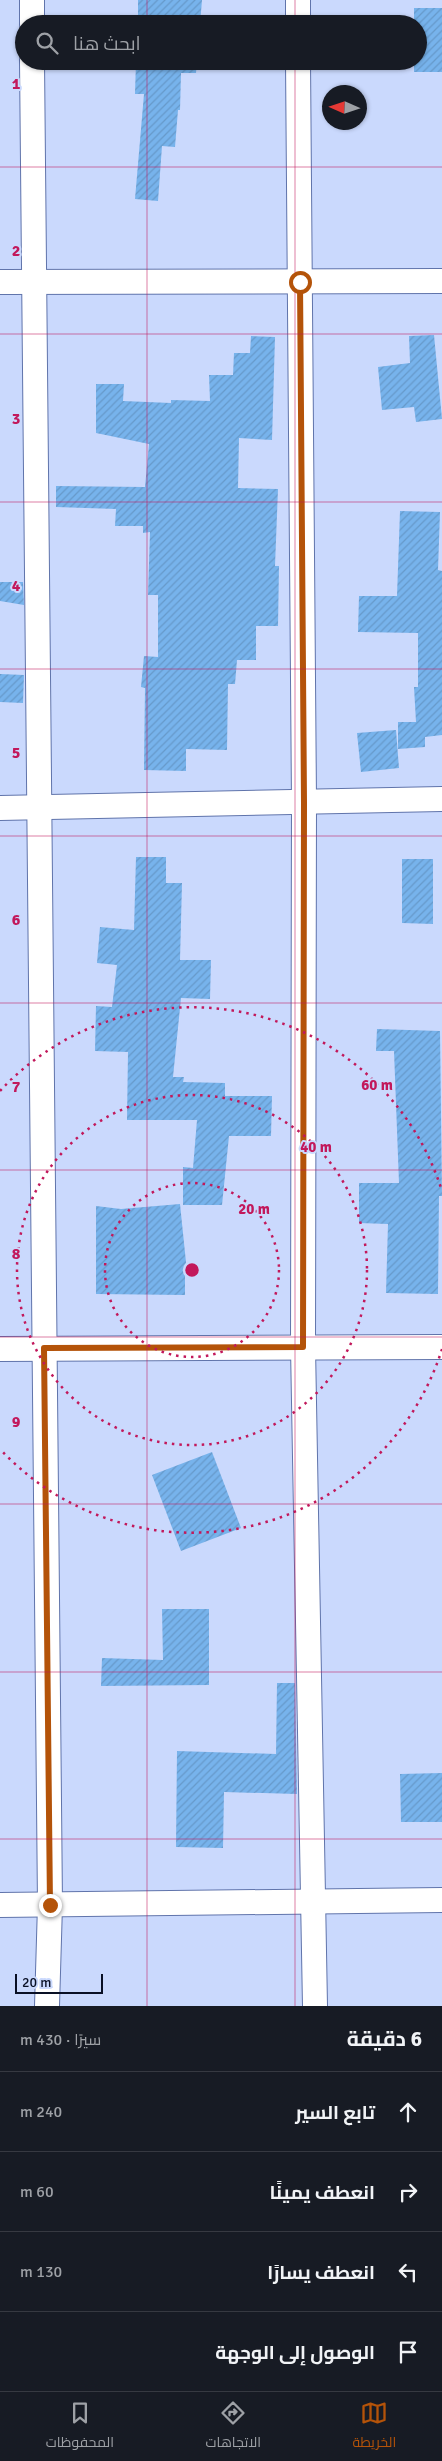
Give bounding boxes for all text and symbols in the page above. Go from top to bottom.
search box [15,15,427,70]
icon: search [33,29,61,57]
text: ابحث هنا [73,32,141,56]
text: 1 [12,74,21,94]
north arrow [322,85,367,130]
text: 2 [12,241,20,261]
route start [289,271,312,294]
text: 3 [12,409,20,429]
text: 4 [12,576,21,596]
text: 5 [12,743,20,763]
text: 6 [12,910,21,930]
text: 60 m [361,1076,393,1094]
text: 7 [12,1077,21,1097]
text: 40 m [300,1138,332,1156]
text: 20 m [238,1200,270,1218]
text: 8 [12,1244,21,1264]
centre of rings [183,1261,201,1279]
text: 9 [12,1412,21,1432]
route end [39,1894,62,1917]
scale bar [15,1971,102,1994]
text: 20 m [22,1974,51,1991]
text: 6 دقيقة [347,2026,422,2052]
text: سيرًا · 430 m [20,2030,101,2050]
icon: ahead [394,2098,422,2126]
text: تابع السير [295,2101,375,2125]
text: 240 m [20,2102,62,2122]
icon: right [394,2178,422,2206]
text: انعطف يمينًا [270,2181,375,2205]
text: 60 m [20,2182,54,2202]
icon: left [394,2258,422,2286]
text: انعطف يسارًا [267,2261,375,2285]
text: 130 m [20,2262,62,2282]
icon: arrive [394,2338,422,2366]
text: الوصول إلى الوجهة [215,2341,375,2365]
tab: المحفوظات [46,2399,114,2455]
tab: الاتجاهات [206,2399,261,2455]
tab: الخريطة [353,2399,396,2455]

